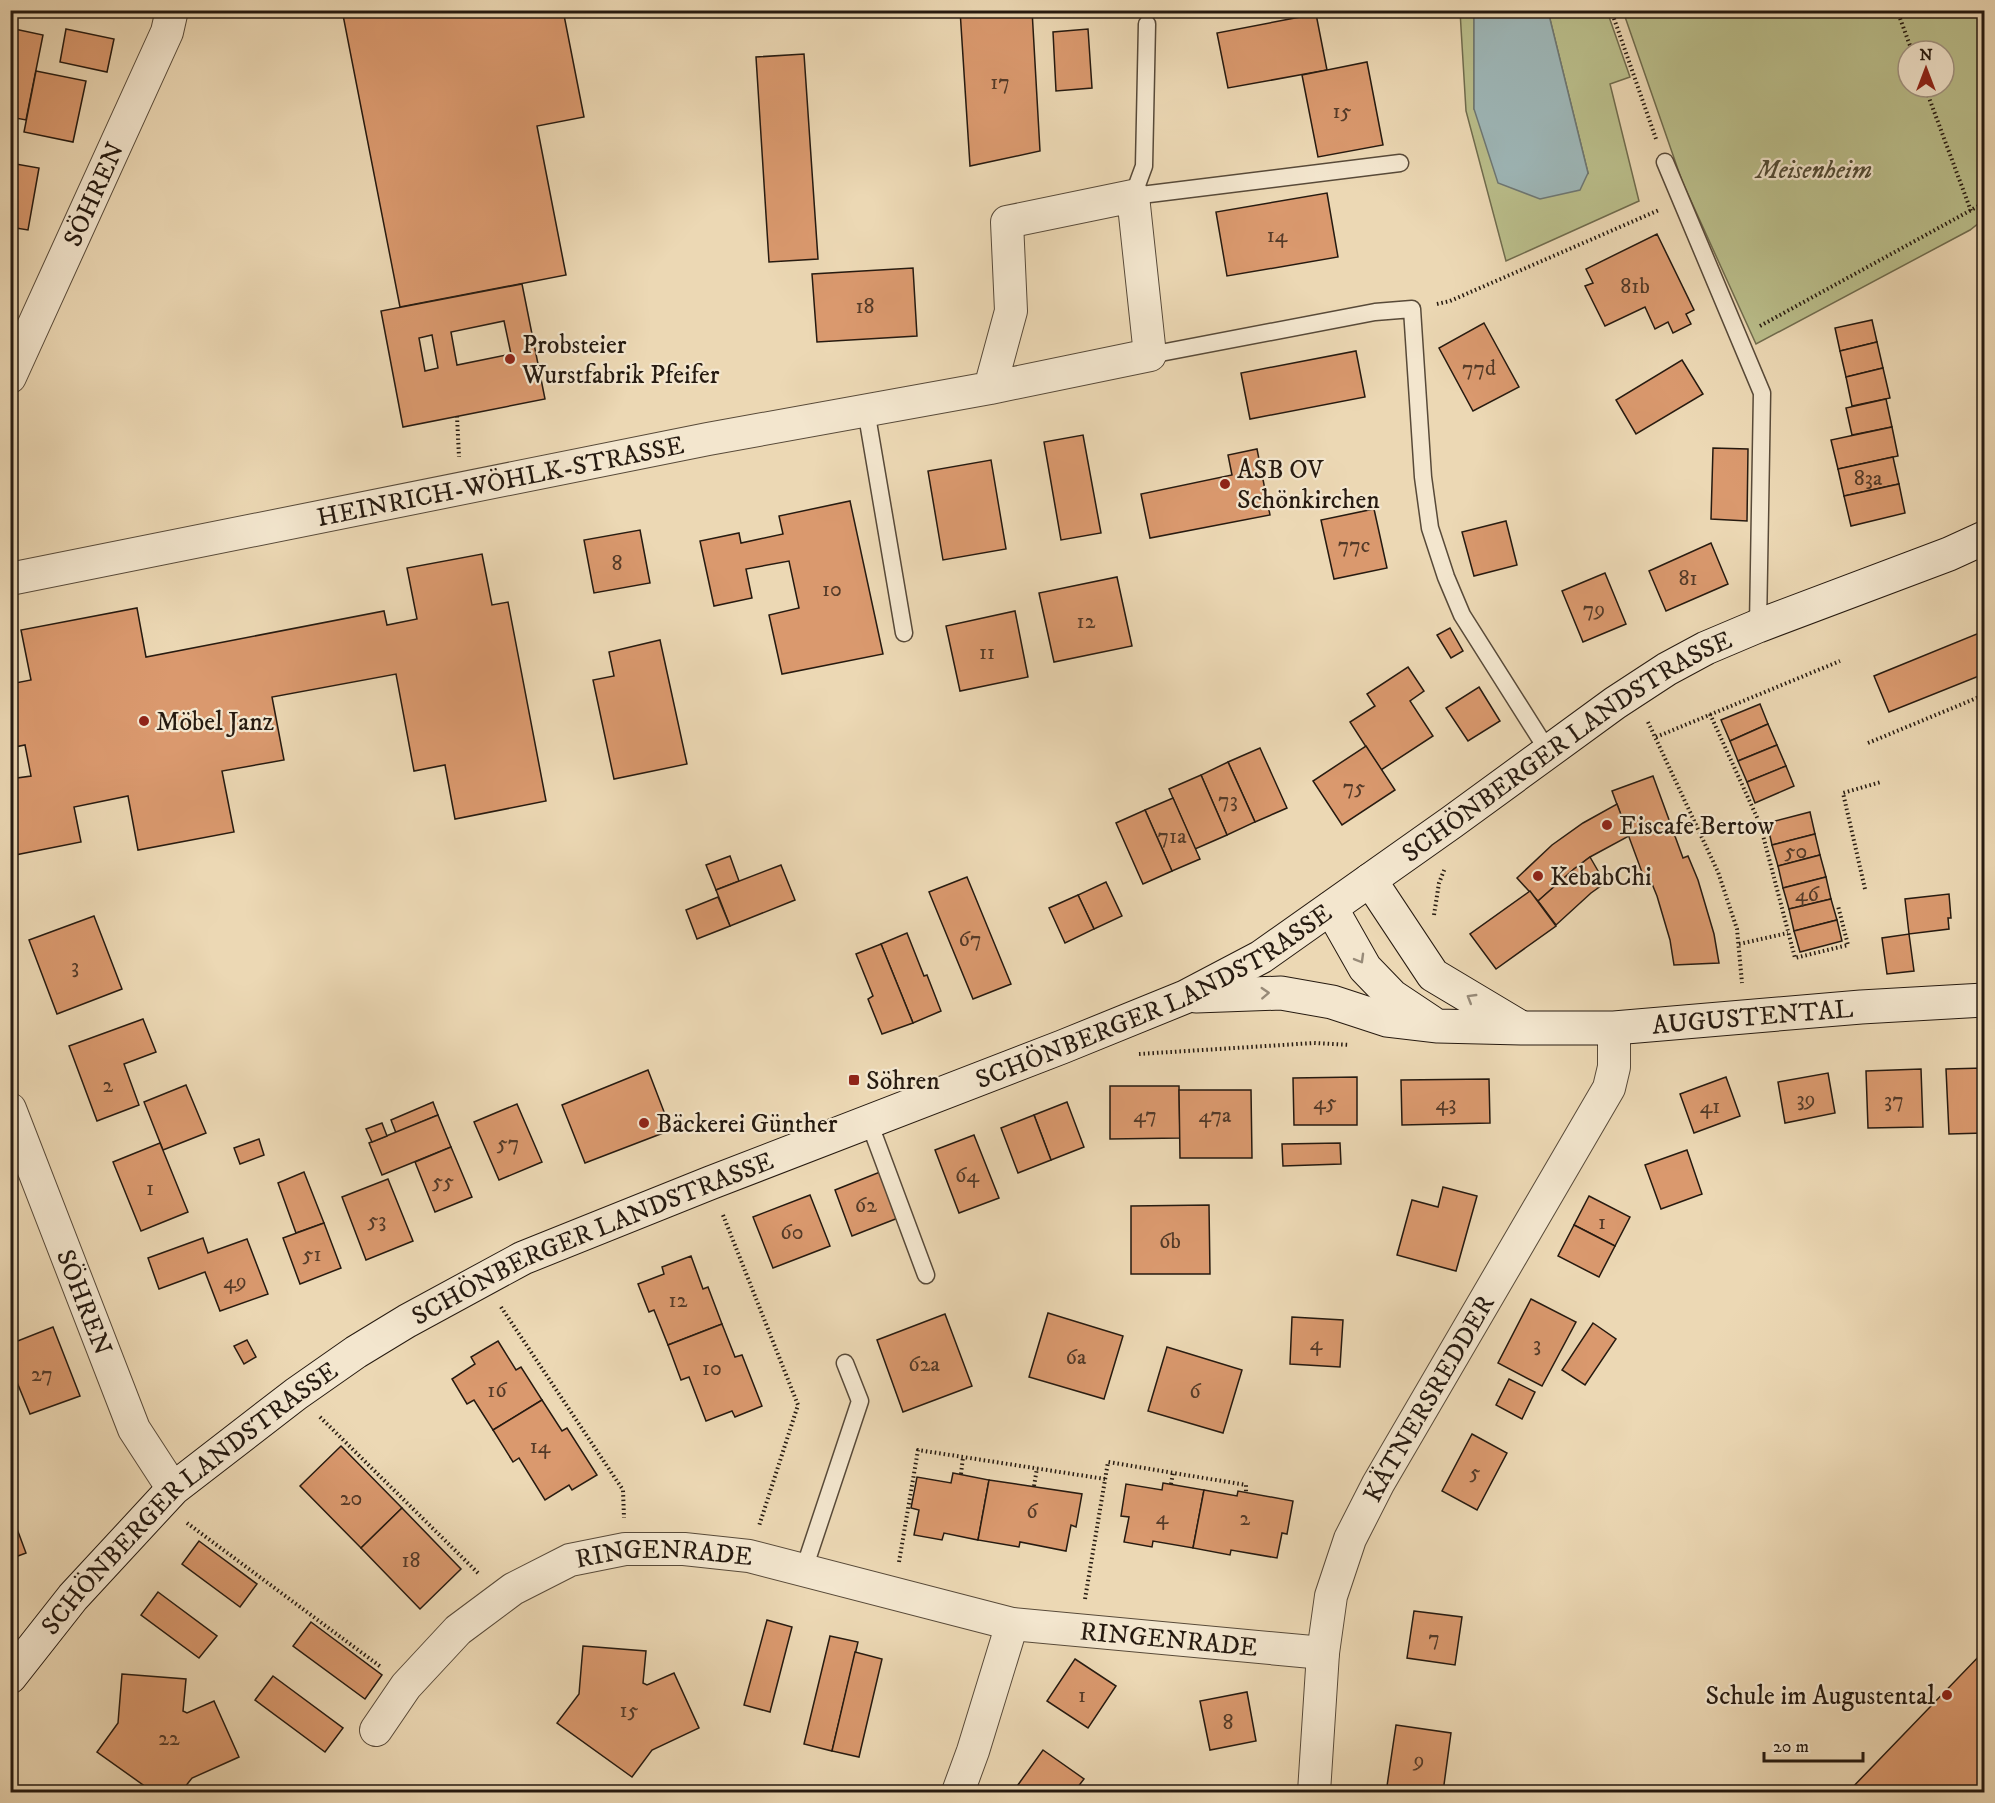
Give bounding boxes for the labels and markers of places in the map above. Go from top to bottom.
place label: Probsteier Wurstfabrik Pfeifer [521,329,720,392]
marker: Probsteier Wurstfabrik Pfeifer [503,352,517,366]
place label: ASB OV Schönkirchen [1237,454,1380,517]
marker: ASB OV Schönkirchen [1218,477,1232,491]
place label: Möbel Janz [156,706,274,739]
marker: Möbel Janz [137,714,151,728]
place label: Eiscafe Bertow [1619,810,1774,843]
marker: Eiscafe Bertow [1600,818,1614,832]
place label: KebabChi [1550,861,1652,894]
marker: KebabChi [1531,869,1545,883]
place label: Söhren [866,1065,940,1098]
marker: Söhren [847,1073,861,1087]
place label: Bäckerei Günther [656,1108,838,1141]
marker: Bäckerei Günther [637,1116,651,1130]
place label: Schule im Augustental [1706,1680,1935,1713]
marker: Schule im Augustental [1940,1688,1954,1702]

